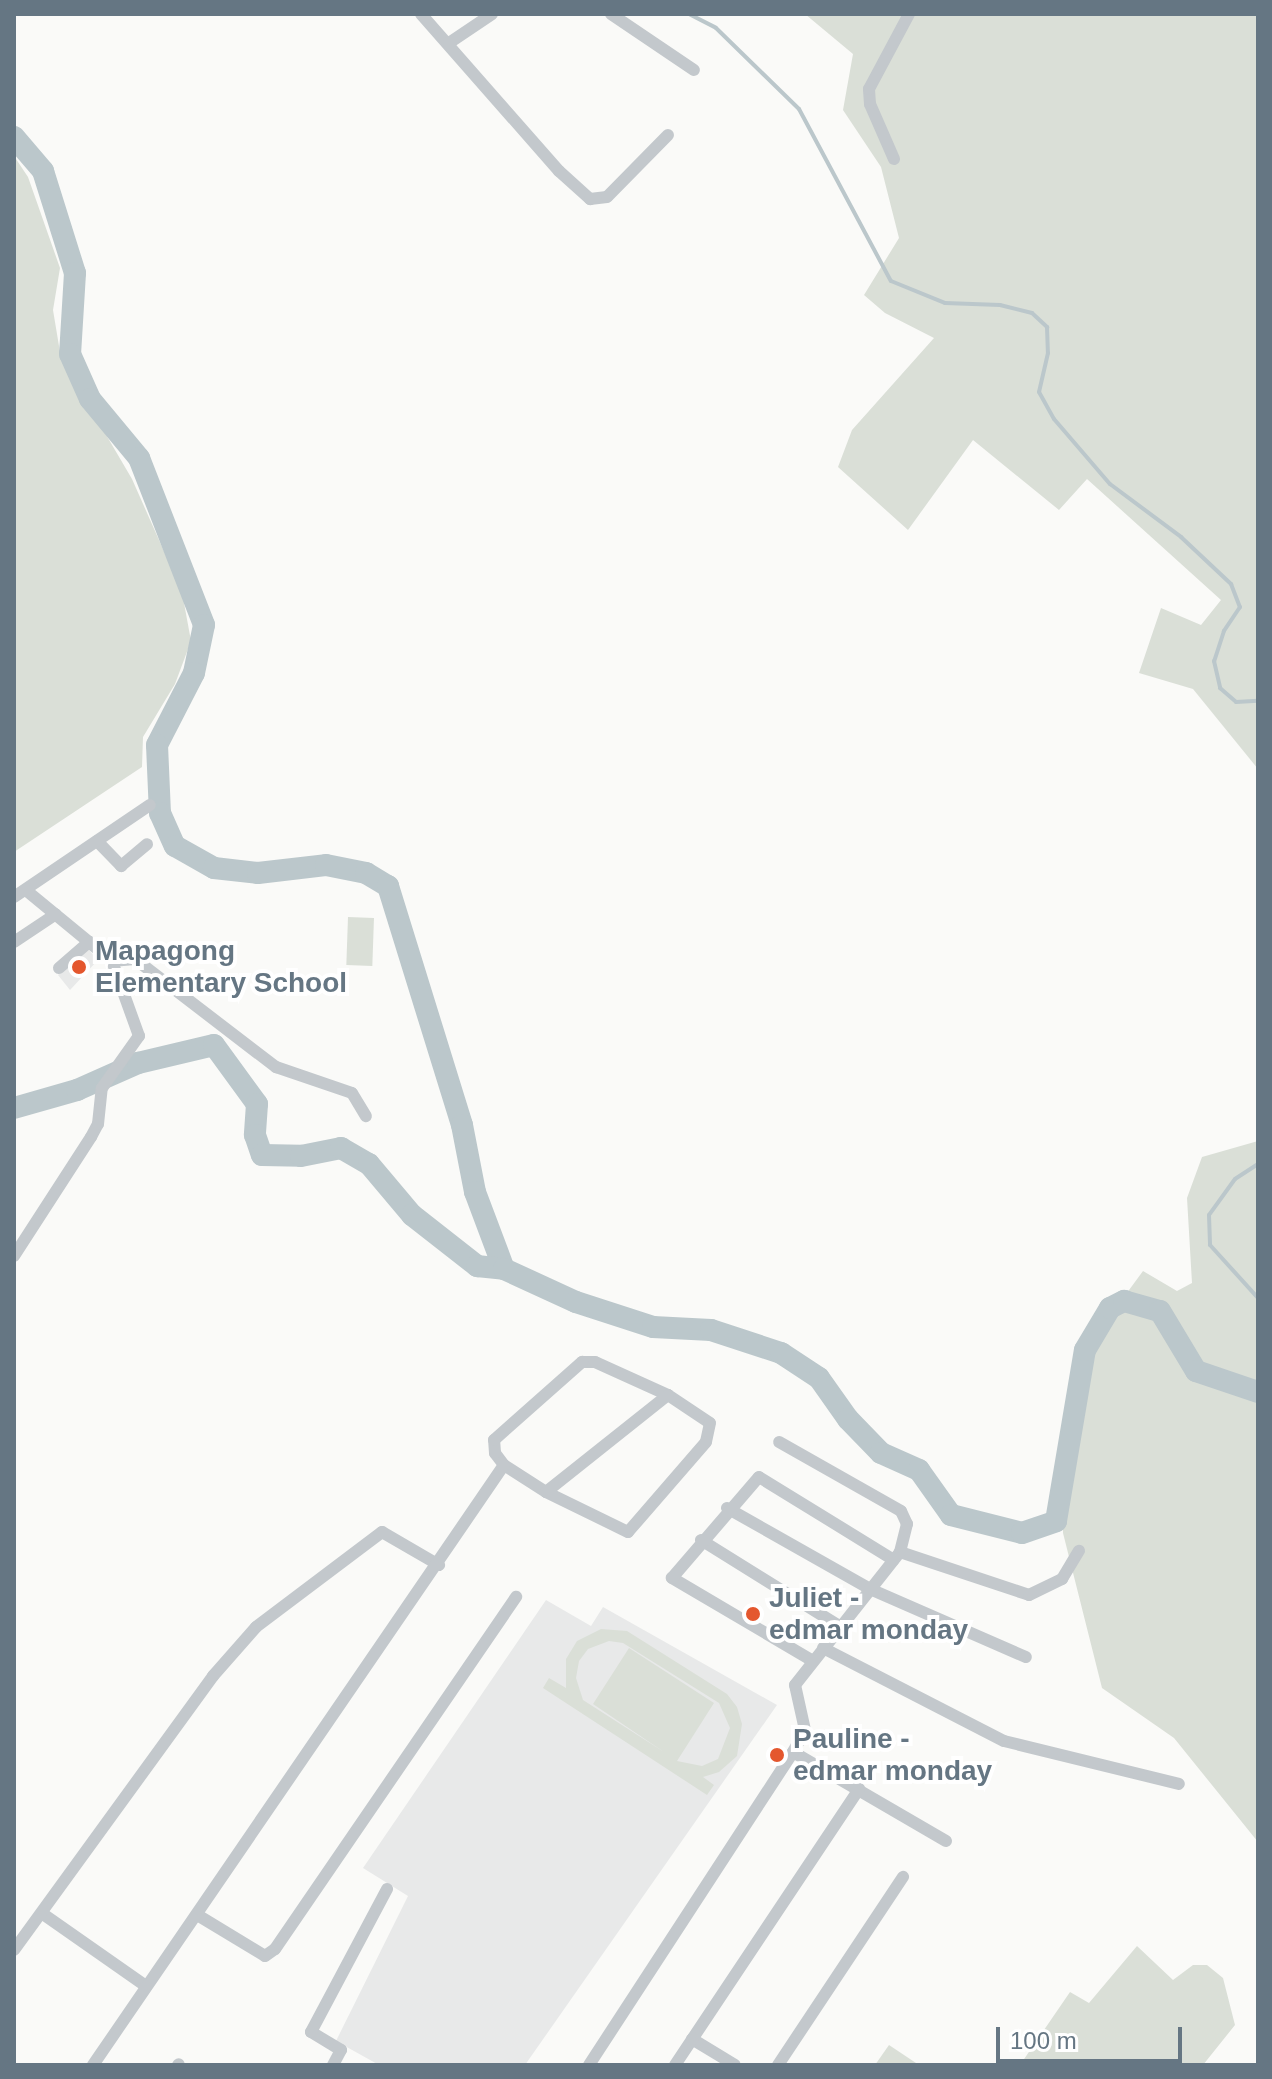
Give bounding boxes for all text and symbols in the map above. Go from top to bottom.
place label: Mapagong Elementary School [95,934,347,1000]
marker: Mapagong Elementary School [70,958,88,976]
place label: Juliet - edmar monday [769,1581,968,1647]
marker: Juliet - edmar monday [744,1605,762,1623]
place label: Pauline - edmar monday [793,1722,992,1788]
marker: Pauline - edmar monday [768,1746,786,1764]
scale bar [1000,2011,1186,2061]
text: 100 m [1010,2027,1077,2054]

